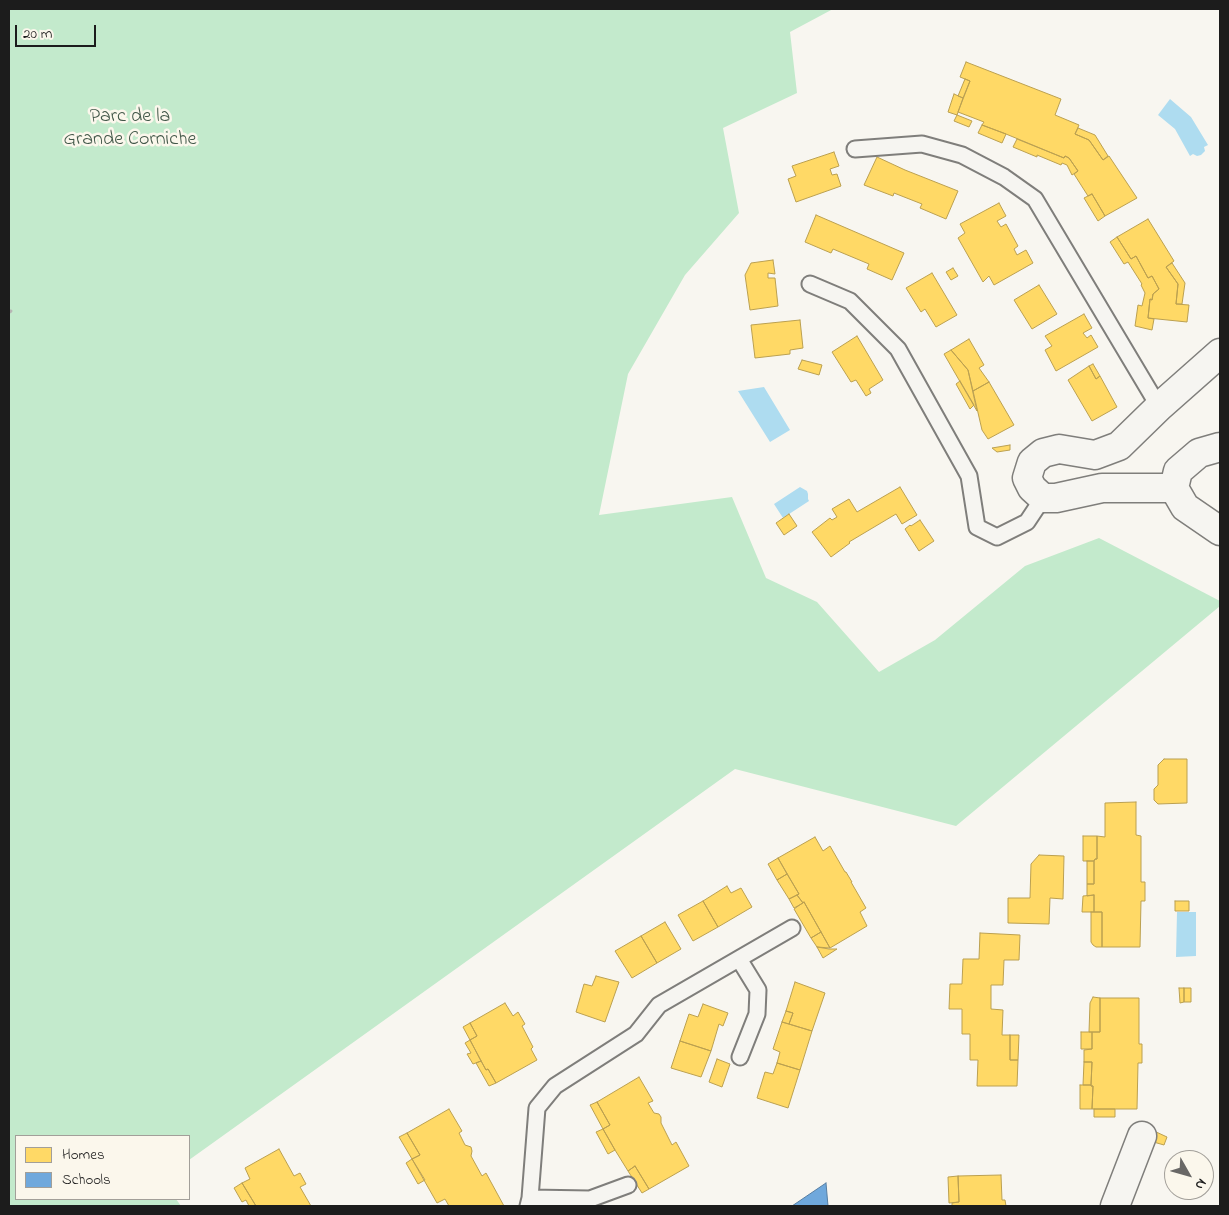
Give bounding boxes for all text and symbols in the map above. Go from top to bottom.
scale bar [18,15,99,47]
text: 20 m [23,23,52,45]
park label: Parc de la Grande Corniche [64,106,196,153]
legend [15,1135,190,1200]
text: Homes [62,1144,105,1166]
north arrow [1164,1150,1214,1200]
text: Schools [62,1169,111,1191]
text: N [1189,1174,1212,1194]

